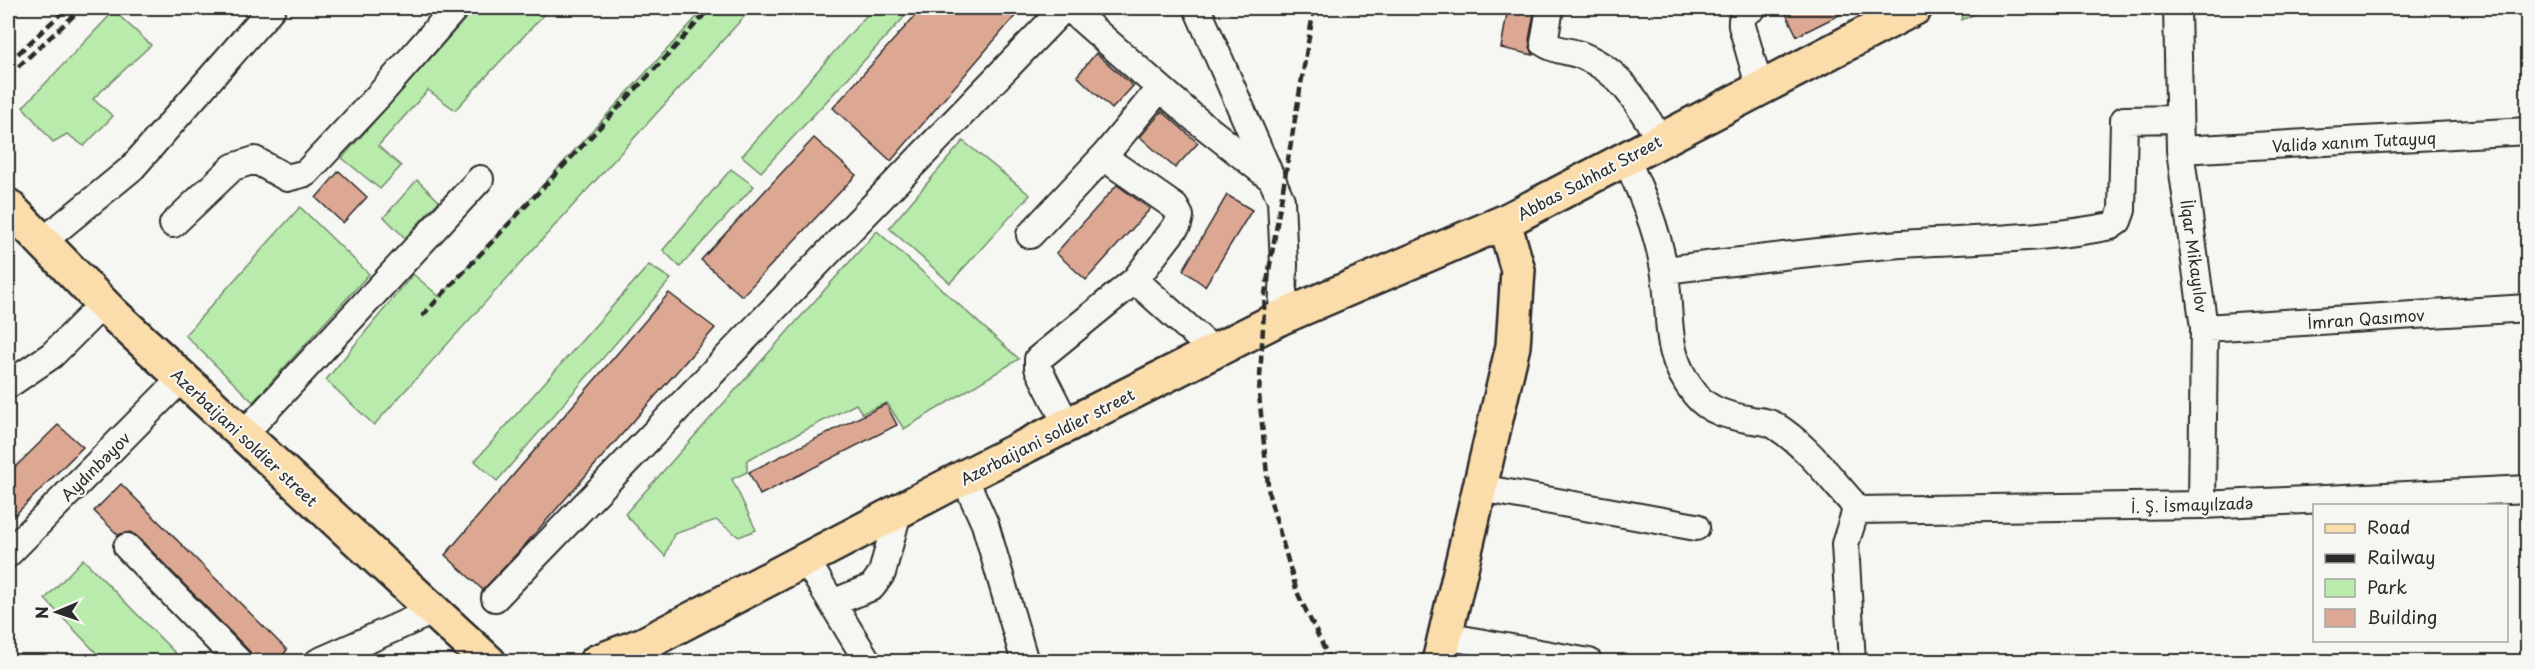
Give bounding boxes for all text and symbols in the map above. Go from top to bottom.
street label: Validə xanım Tutayuq [2271,125,2437,157]
street label: Abbas Sahhat Street [1512,128,1666,225]
street label: İlqar Mikayılov [2175,198,2215,314]
street label: İmran Qasımov [2307,302,2425,334]
street label: Azerbaijani soldier street [166,362,324,512]
street label: Azerbaijani soldier street [956,381,1139,491]
street label: Aydınbəyov [55,426,135,506]
street label: İ. Ş. İsmayılzadə [2130,490,2254,518]
legend [2313,504,2508,642]
text: Road [2367,513,2411,540]
text: Railway [2367,543,2435,570]
text: Park [2367,573,2407,600]
north arrow [27,582,87,642]
text: Building [2367,603,2437,630]
text: N [29,606,53,619]

